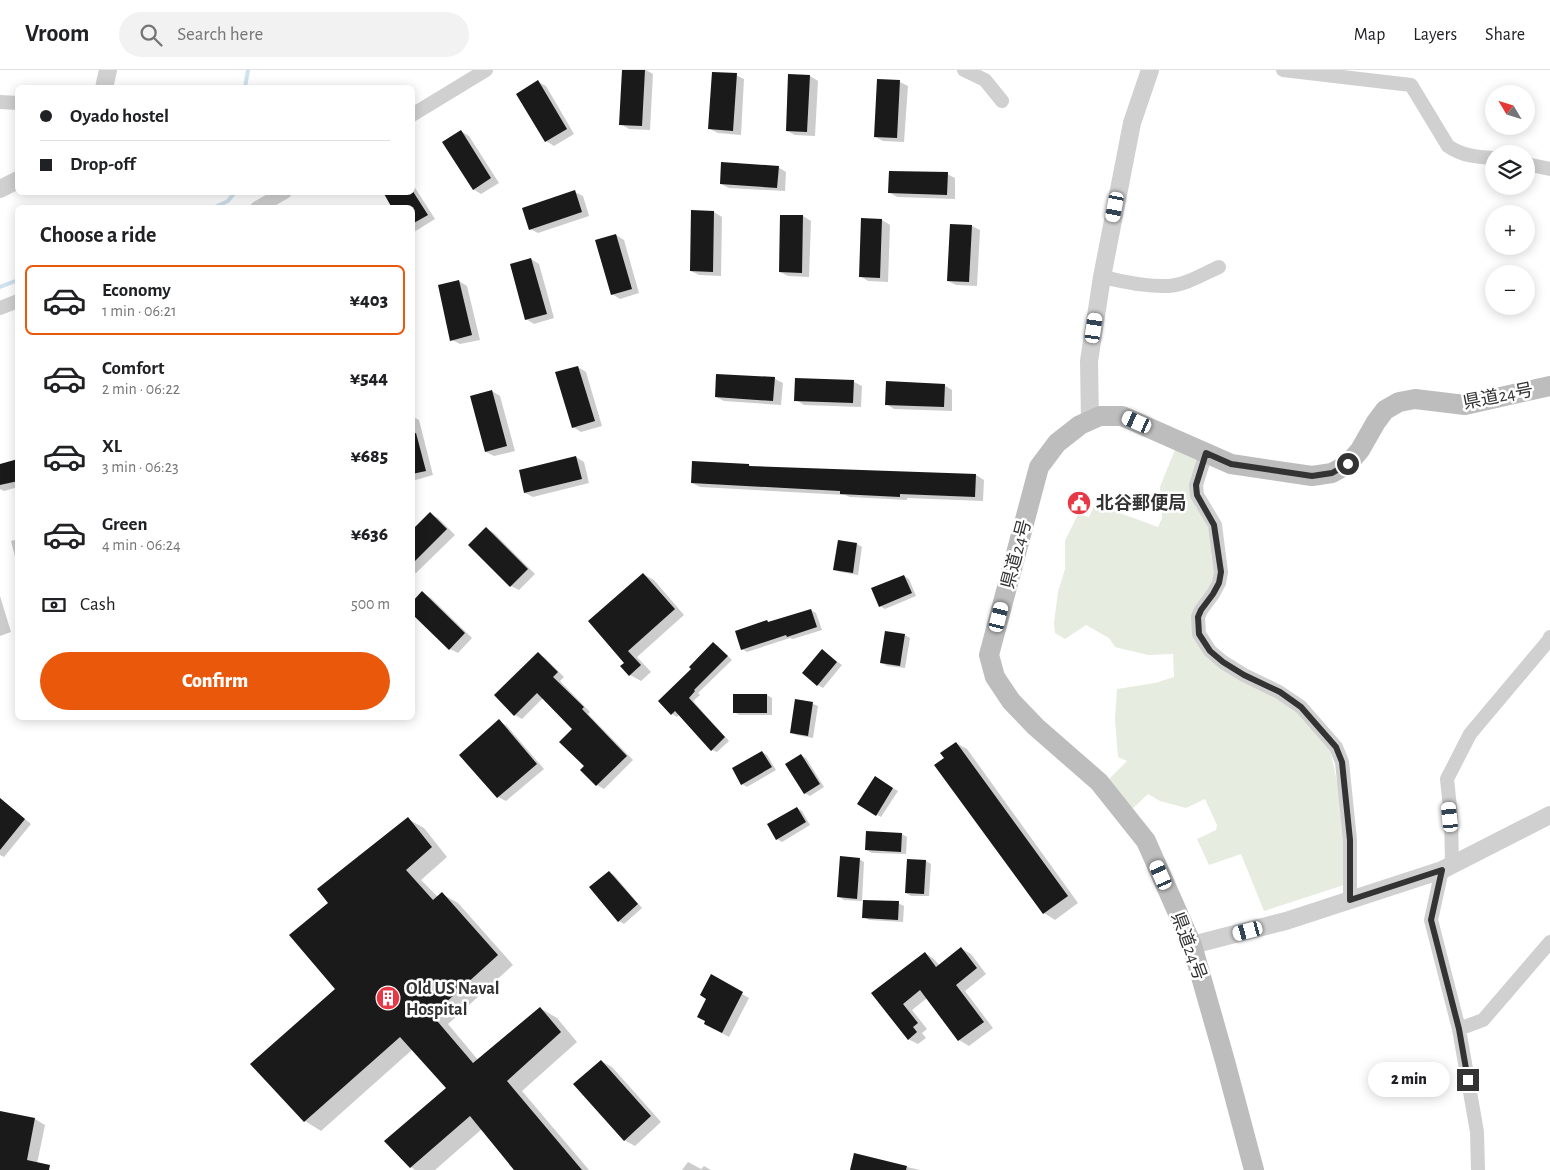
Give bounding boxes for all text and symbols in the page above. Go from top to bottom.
search box [119,12,469,57]
icon: search [137,21,165,49]
text: Vroom [25,22,89,46]
text: Search here [177,25,263,44]
text: Map [1354,26,1385,44]
text: Layers [1413,26,1457,44]
text: Share [1485,26,1525,44]
north arrow [1485,85,1535,135]
map controls [1485,85,1535,315]
text: Oyado hostel [70,107,169,126]
button: layers [1485,145,1535,195]
text: Drop-off [70,155,135,174]
car [1104,191,1125,223]
button: + [1485,205,1535,255]
text: Choose a ride [40,224,156,246]
button: − [1485,265,1535,315]
icon: car [42,278,87,323]
text: Economy [102,281,171,300]
text: ¥403 [350,291,388,310]
text: 1 min · 06:21 [102,303,176,319]
car [1084,312,1103,344]
icon: car [42,356,87,401]
text: Comfort [102,359,164,378]
text: ¥544 [350,369,388,388]
street label: 県道24号 [1461,379,1535,413]
text: 2 min · 06:22 [102,381,180,397]
car [1120,409,1153,435]
icon: car [42,434,87,479]
text: XL [102,437,122,456]
text: ¥685 [350,447,388,466]
route start [1337,453,1359,475]
text: 3 min · 06:23 [102,459,179,475]
public building icon: 北谷郵便局 [1066,490,1092,516]
place label: 北谷郵便局 [1096,493,1186,513]
icon: car [42,512,87,557]
text: Green [102,515,148,534]
street label: 県道24号 [997,517,1035,591]
text: ¥636 [351,525,388,544]
text: 4 min · 06:24 [102,537,181,553]
icon: cash [40,591,68,619]
text: Cash [80,595,116,614]
text: 500 m [351,596,390,612]
car [988,601,1009,633]
button: Confirm [40,652,390,710]
car [1440,801,1459,833]
car [1148,858,1173,892]
street label: 県道24号 [1167,909,1211,983]
car [1231,920,1264,942]
place label: Old US Naval Hospital [406,980,500,1019]
building icon: Old US Naval Hospital [375,985,401,1011]
callout: 2 min [1368,1062,1450,1098]
route end [1457,1069,1479,1091]
text: 2 min [1391,1071,1427,1087]

